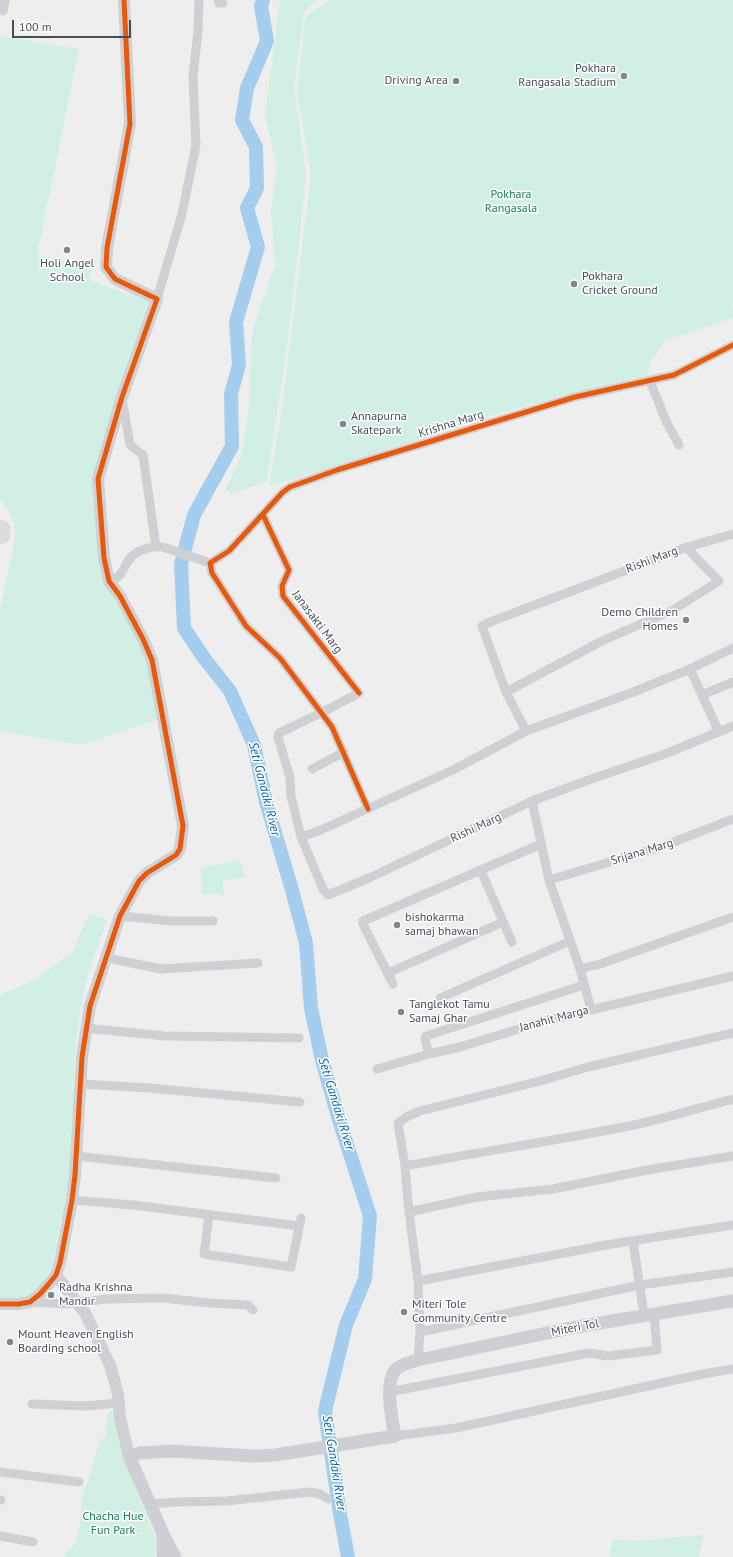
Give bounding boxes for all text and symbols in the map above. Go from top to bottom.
scale bar [14,12,133,38]
text: 100 m [19,19,52,34]
place label: Pokhara Rangasala Stadium [518,62,616,90]
marker: Pokhara Rangasala Stadium [619,71,629,81]
place label: Driving Area [384,74,448,88]
marker: Driving Area [451,76,461,86]
park label: Pokhara Rangasala [485,188,537,216]
marker: Holi Angel School [62,245,72,255]
place label: Holi Angel School [40,257,94,285]
place label: Pokhara Cricket Ground [582,270,658,298]
marker: Pokhara Cricket Ground [569,279,579,289]
street label: Krishna Marg [417,407,485,441]
place label: Annapurna Skatepark [351,410,407,438]
marker: Annapurna Skatepark [338,419,348,429]
street label: Rishi Marg [624,544,680,576]
street label: Janasakti Marg [289,588,345,656]
place label: Demo Children Homes [601,606,678,634]
marker: Demo Children Homes [681,615,691,625]
water label: Seti Gandaki River [245,740,283,838]
street label: Rishi Marg [448,810,504,846]
street label: Srijana Marg [609,836,675,868]
place label: bishokarma samaj bhawan [405,911,478,939]
marker: bishokarma samaj bhawan [392,920,402,930]
place label: Tanglekot Tamu Samaj Ghar [409,998,490,1026]
street label: Janahit Marga [518,1003,590,1035]
marker: Tanglekot Tamu Samaj Ghar [396,1007,406,1017]
water label: Seti Gandaki River [314,1056,358,1152]
place label: Radha Krishna Mandir [59,1281,133,1309]
marker: Radha Krishna Mandir [46,1290,56,1300]
place label: Miteri Tole Community Centre [412,1298,507,1326]
marker: Miteri Tole Community Centre [399,1307,409,1317]
street label: Miteri Tol [550,1316,600,1340]
place label: Mount Heaven English Boarding school [18,1328,134,1356]
marker: Mount Heaven English Boarding school [5,1337,15,1347]
water label: Seti Gandaki River [319,1414,349,1512]
park label: Chacha Hue Fun Park [82,1510,144,1538]

